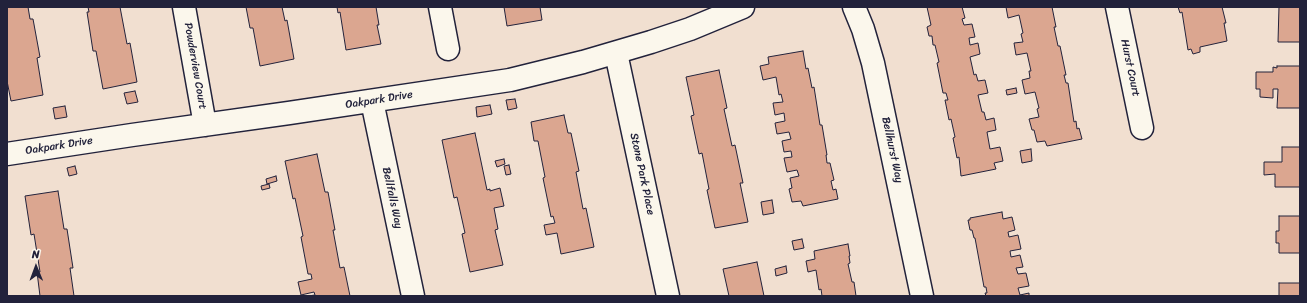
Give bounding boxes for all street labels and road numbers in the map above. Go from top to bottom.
street label: Powderview Court [181,22,209,110]
street label: Hurst Court [1117,38,1143,98]
street label: Oakpark Drive [344,88,414,112]
street label: Bellhurst Way [879,116,905,184]
street label: Stone Park Place [627,132,657,216]
street label: Oakpark Drive [24,134,94,158]
street label: Bellfalls Way [379,166,405,230]

